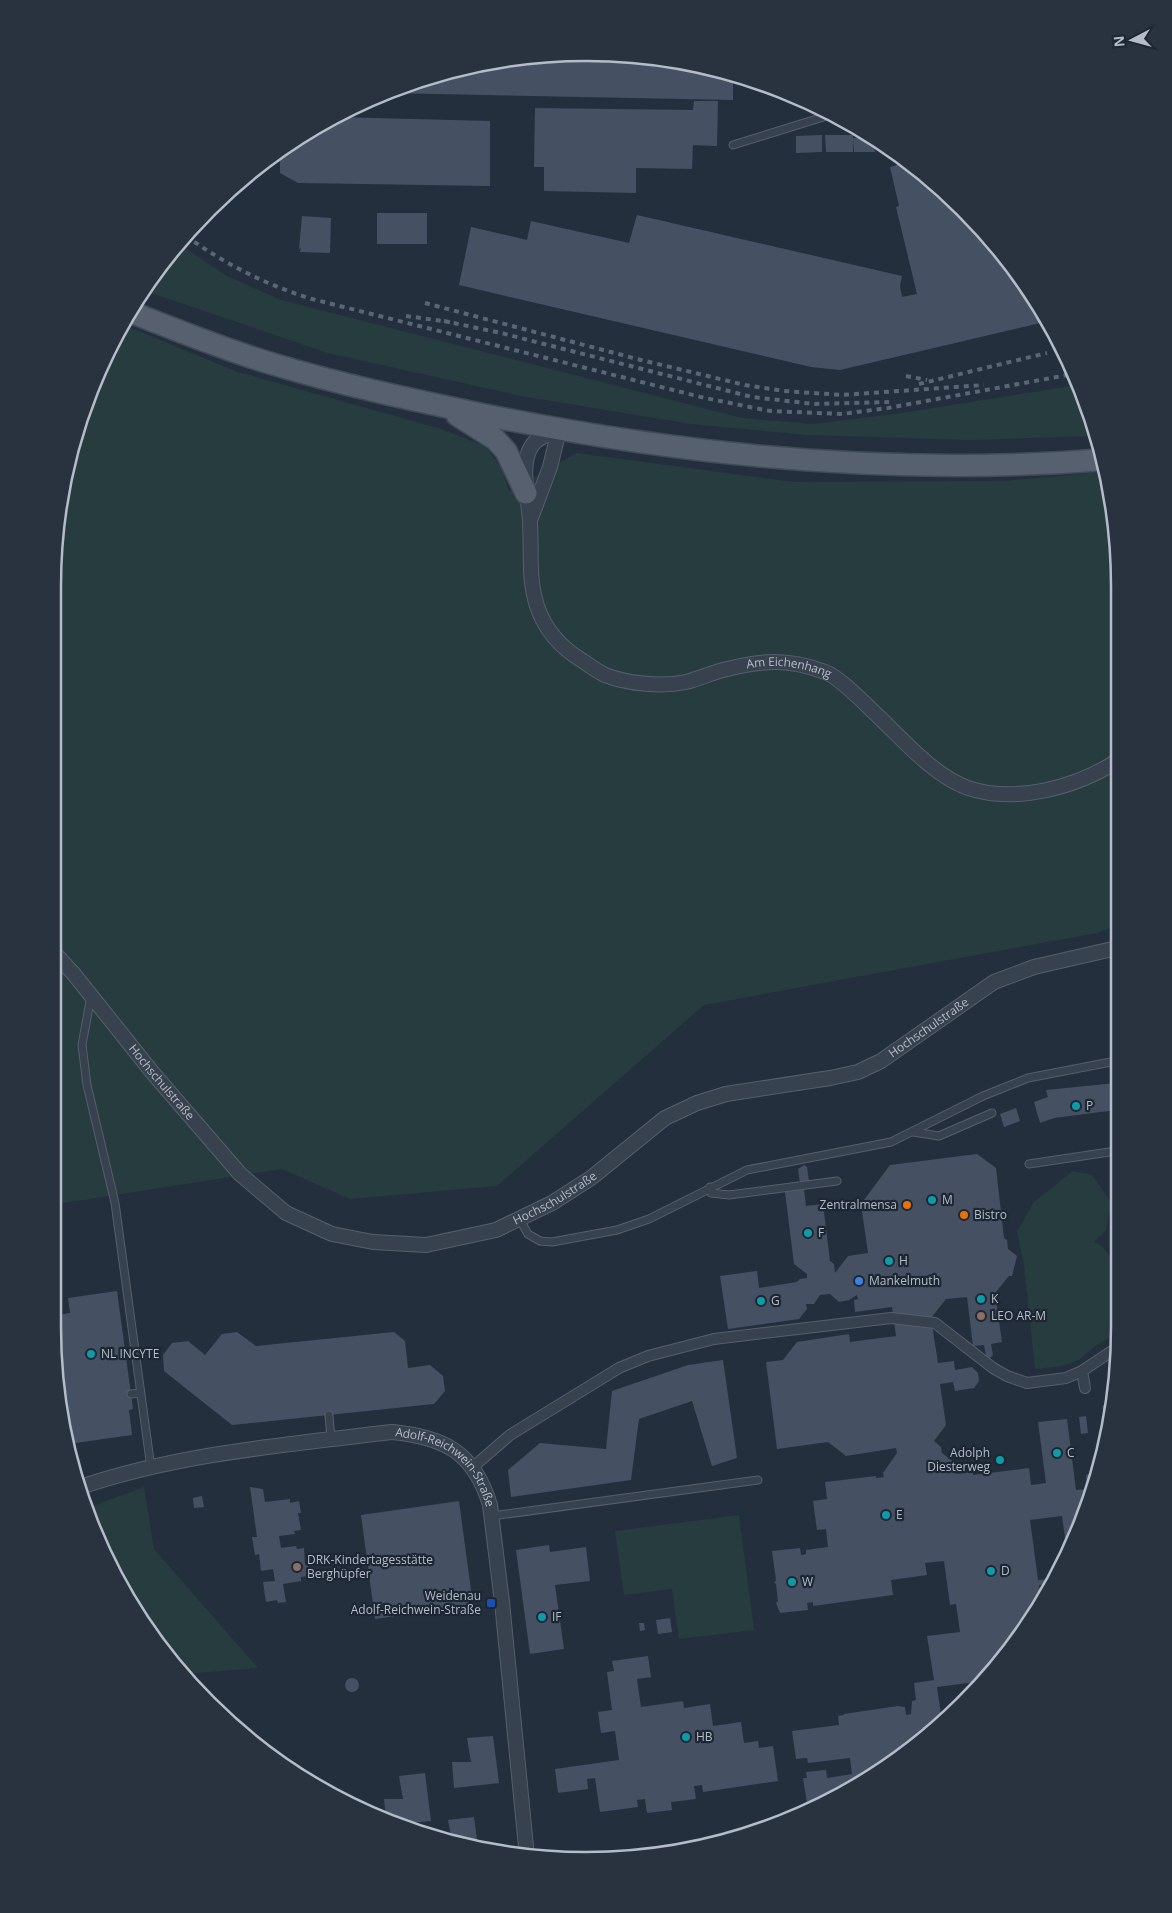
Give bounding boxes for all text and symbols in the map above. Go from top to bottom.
north arrow [1107,15,1157,65]
text: N [1109,35,1129,48]
street label: Am Eichenhang [745,653,835,682]
street label: Hochschulstraße [885,993,972,1061]
street label: Hochschulstraße [125,1041,199,1124]
place label: P [1086,1097,1093,1114]
marker: P [1070,1100,1082,1112]
street label: Hochschulstraße [510,1167,601,1229]
place label: M [942,1191,953,1208]
marker: M [926,1194,938,1206]
place label: Zentralmensa [820,1196,897,1213]
marker: Zentralmensa [901,1199,913,1211]
place label: Bistro [974,1206,1007,1223]
marker: Bistro [958,1209,970,1221]
place label: F [818,1224,824,1241]
marker: F [802,1227,814,1239]
place label: H [899,1252,908,1269]
marker: H [883,1255,895,1267]
place label: Mankelmuth [869,1272,940,1289]
marker: Mankelmuth [853,1275,865,1287]
place label: K [991,1290,999,1307]
place label: G [771,1292,780,1309]
marker: K [975,1293,987,1305]
marker: G [755,1295,767,1307]
place label: LEO AR-M [991,1307,1046,1324]
marker: LEO AR-M [975,1310,987,1322]
place label: NL INCYTE [101,1345,159,1362]
marker: NL INCYTE [85,1348,97,1360]
street label: Adolf-Reichwein-Straße [394,1423,499,1509]
place label: Adolph Diesterweg [927,1444,990,1475]
place label: C [1067,1444,1075,1461]
marker: C [1051,1447,1063,1459]
marker: Adolph Diesterweg [994,1454,1006,1466]
place label: E [896,1506,903,1523]
marker: E [880,1509,892,1521]
place label: DRK-Kindertagesstätte Berghüpfer [307,1551,433,1582]
marker: DRK-Kindertagesstätte Berghüpfer [291,1561,303,1573]
place label: D [1001,1562,1010,1579]
marker: D [985,1565,997,1577]
place label: W [802,1573,813,1590]
marker: W [786,1576,798,1588]
place label: Weidenau Adolf-Reichwein-Straße [351,1587,481,1618]
marker: Weidenau Adolf-Reichwein-Straße [485,1597,497,1609]
place label: IF [552,1608,562,1625]
marker: IF [536,1611,548,1623]
place label: HB [696,1728,713,1745]
marker: HB [680,1731,692,1743]

